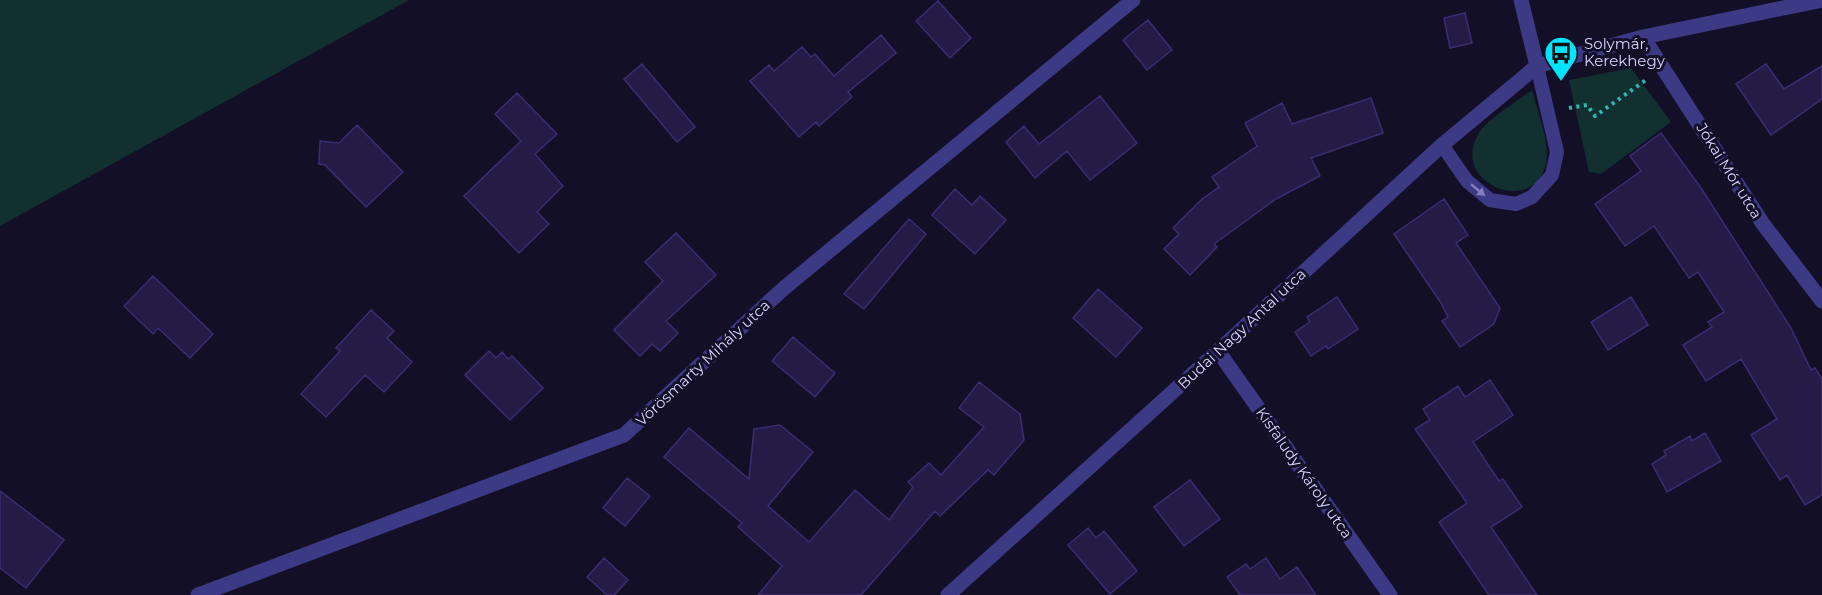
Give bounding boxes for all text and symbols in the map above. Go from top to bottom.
place label: Solymár, Kerekhegy [1584,34,1666,70]
bus stop icon: Solymár, Kerekhegy [1543,35,1579,82]
street label: Jókai Mór utca [1692,118,1766,222]
one-way arrow [1470,183,1485,196]
street label: Budai Nagy Antal utca [1174,264,1310,393]
street label: Vörösmarty Mihály utca [632,295,774,430]
street label: Kisfaludy Károly utca [1252,403,1357,542]

